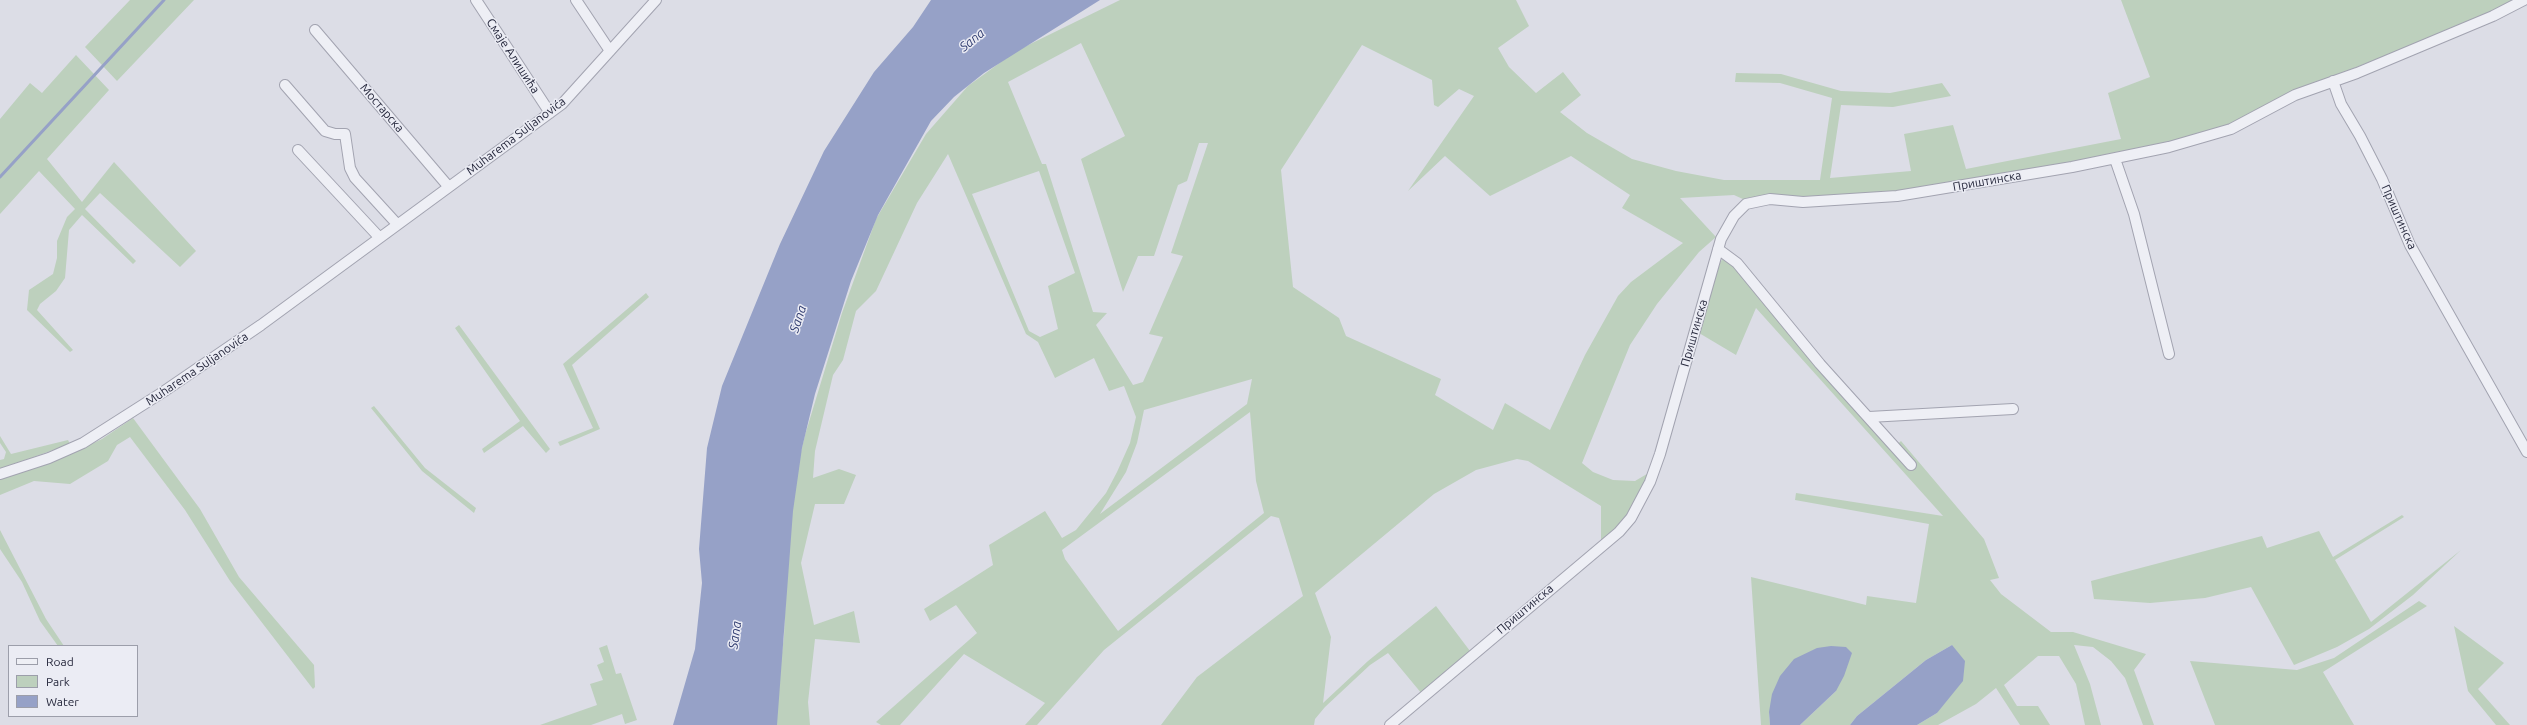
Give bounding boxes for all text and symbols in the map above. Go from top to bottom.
street label: Смаје Алишића [483,16,543,96]
water label: Sana [956,25,988,55]
street label: Мостарска [357,81,407,135]
street label: Muharema Suljanovića [464,94,568,178]
street label: Приштинска [1952,168,2022,194]
street label: Приштинска [2378,182,2420,252]
street label: Приштинска [1678,298,1710,368]
water label: Sana [786,303,810,335]
street label: Muharema Suljanovića [143,329,251,409]
street label: Приштинска [1494,581,1556,637]
water label: Sana [725,620,745,650]
legend [8,645,138,717]
text: Road [46,655,74,668]
text: Park [46,675,70,688]
text: Water [46,695,79,708]

